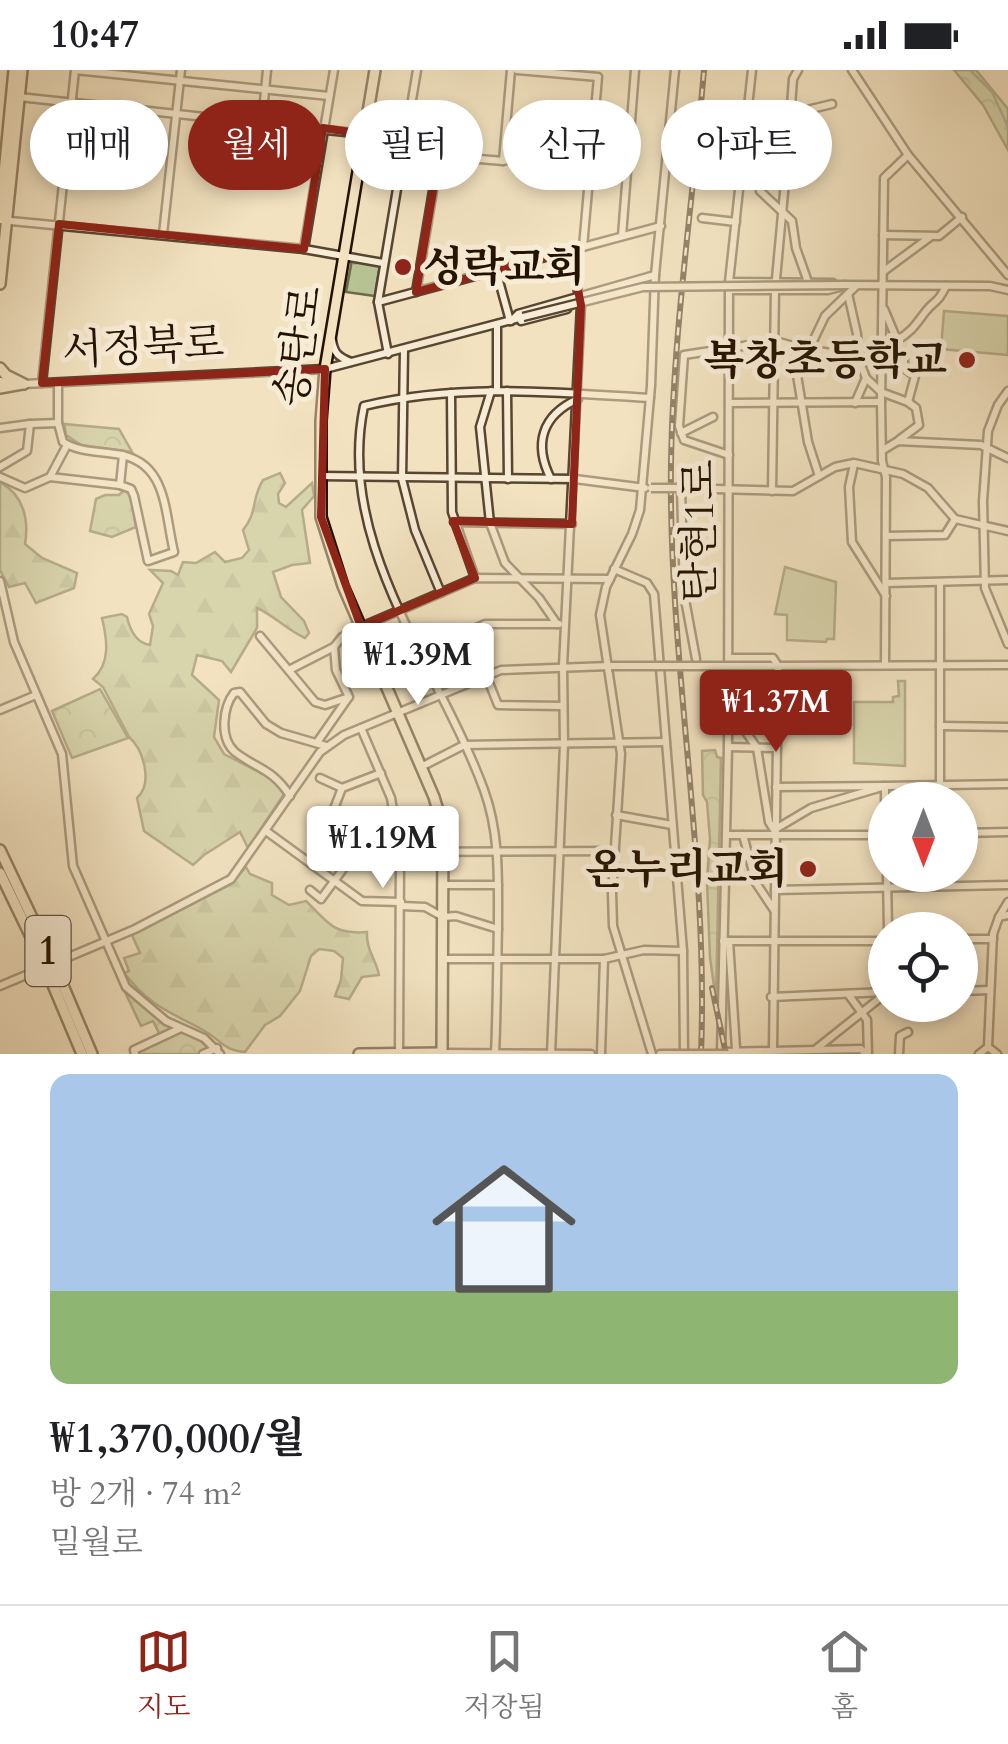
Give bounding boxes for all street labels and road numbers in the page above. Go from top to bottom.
street label: 송탄로 [262,282,336,410]
street label: 서정북로 [60,314,226,380]
street label: 탄현1로 [671,459,728,603]
road number: 1 [26,916,70,986]

